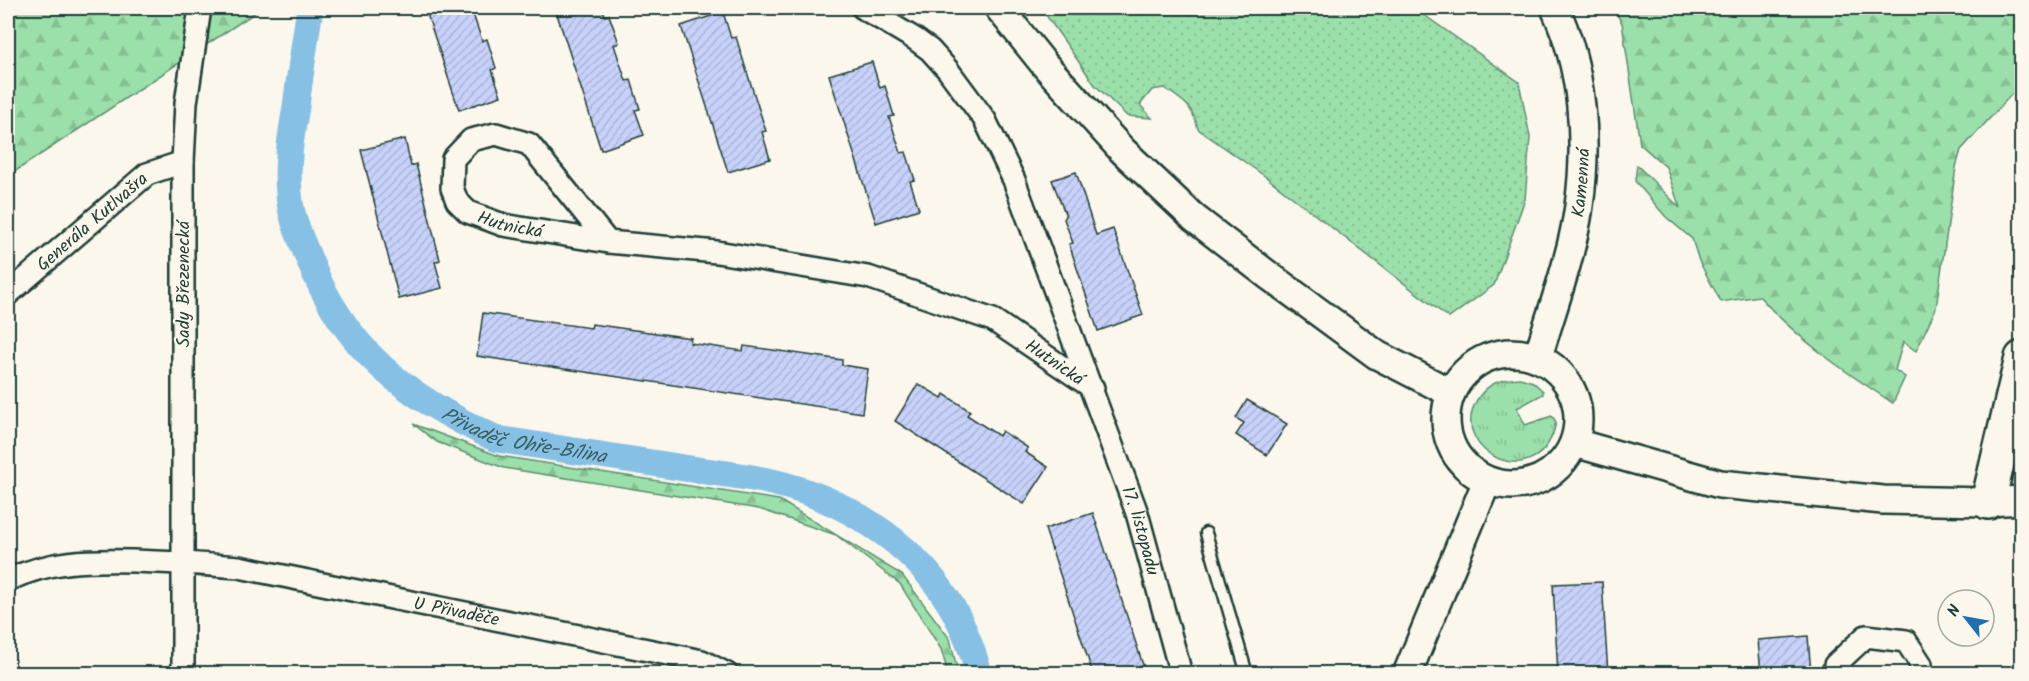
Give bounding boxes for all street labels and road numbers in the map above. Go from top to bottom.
street label: Kamenná [1564,147,1599,220]
street label: Generála Kutlvašra [30,166,156,279]
street label: Hutnická [473,204,546,247]
street label: Sady Březenecká [170,219,199,347]
street label: Hutnická [1018,333,1091,395]
street label: 17. listopadu [1112,482,1166,579]
street label: U Přivaděče [411,590,502,636]

